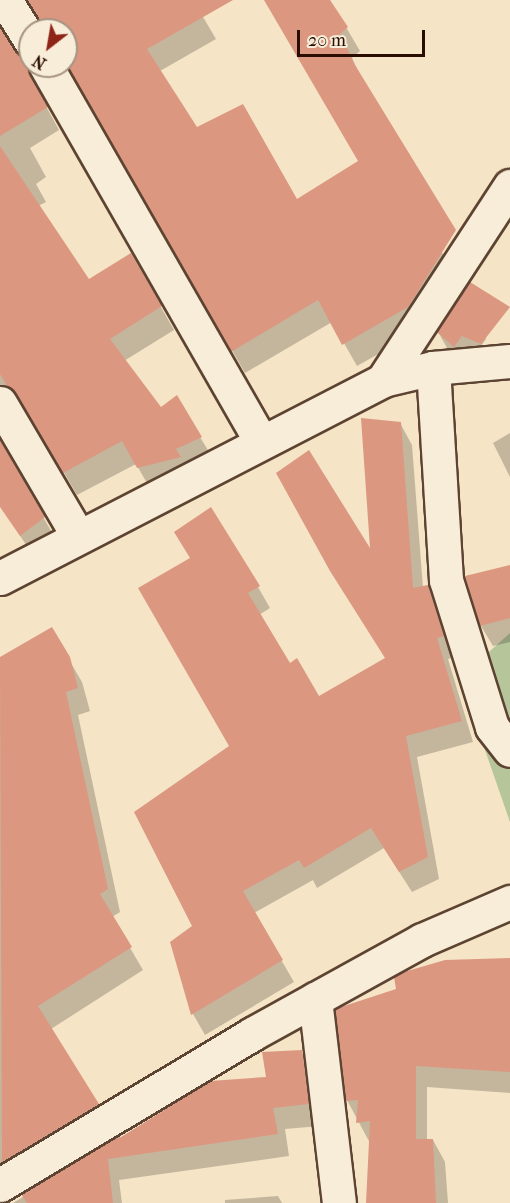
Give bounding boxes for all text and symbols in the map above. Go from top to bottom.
north arrow [18,18,78,78]
scale bar [300,18,428,56]
text: 20 m [308,30,346,51]
text: N [29,51,50,73]

